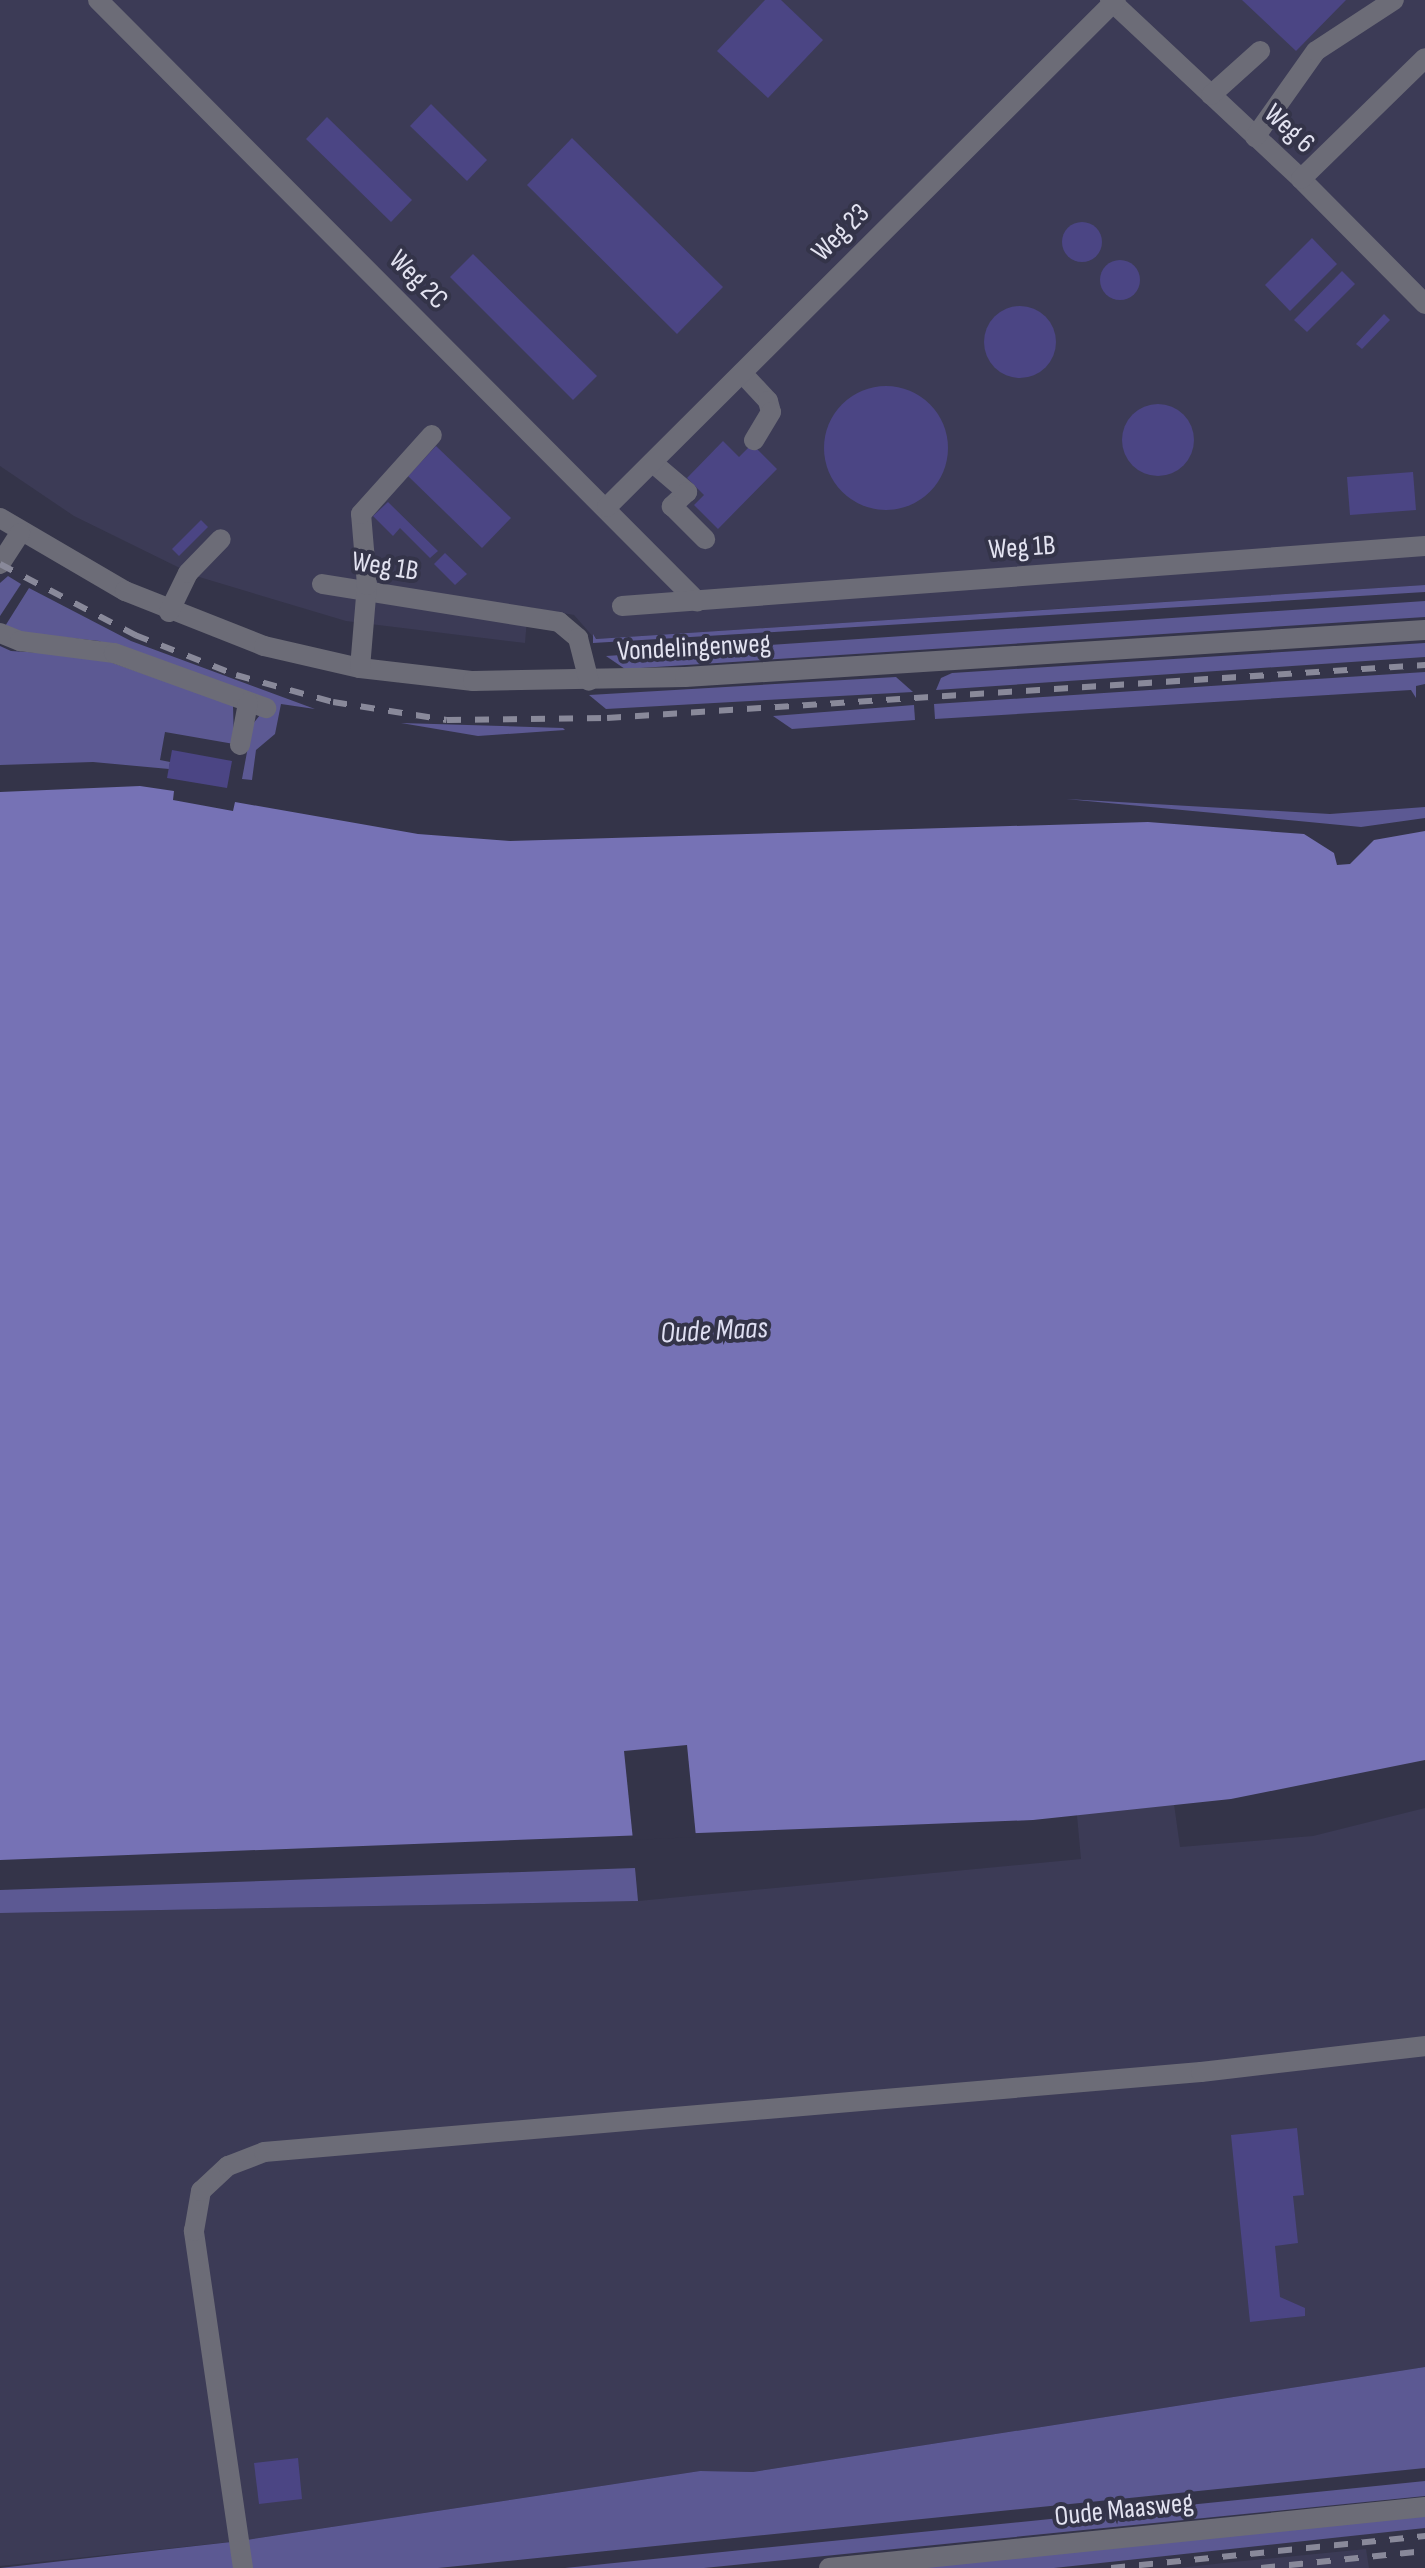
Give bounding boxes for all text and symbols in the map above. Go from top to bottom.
street label: Weg 6 [1257,97,1321,161]
street label: Weg 23 [805,197,877,269]
street label: Weg 2C [381,243,455,317]
street label: Weg 1B [987,529,1057,567]
street label: Weg 1B [349,545,421,589]
street label: Vondelingenweg [616,627,772,669]
water label: Oude Maas [659,1310,769,1352]
street label: Oude Maasweg [1053,2486,1195,2534]

